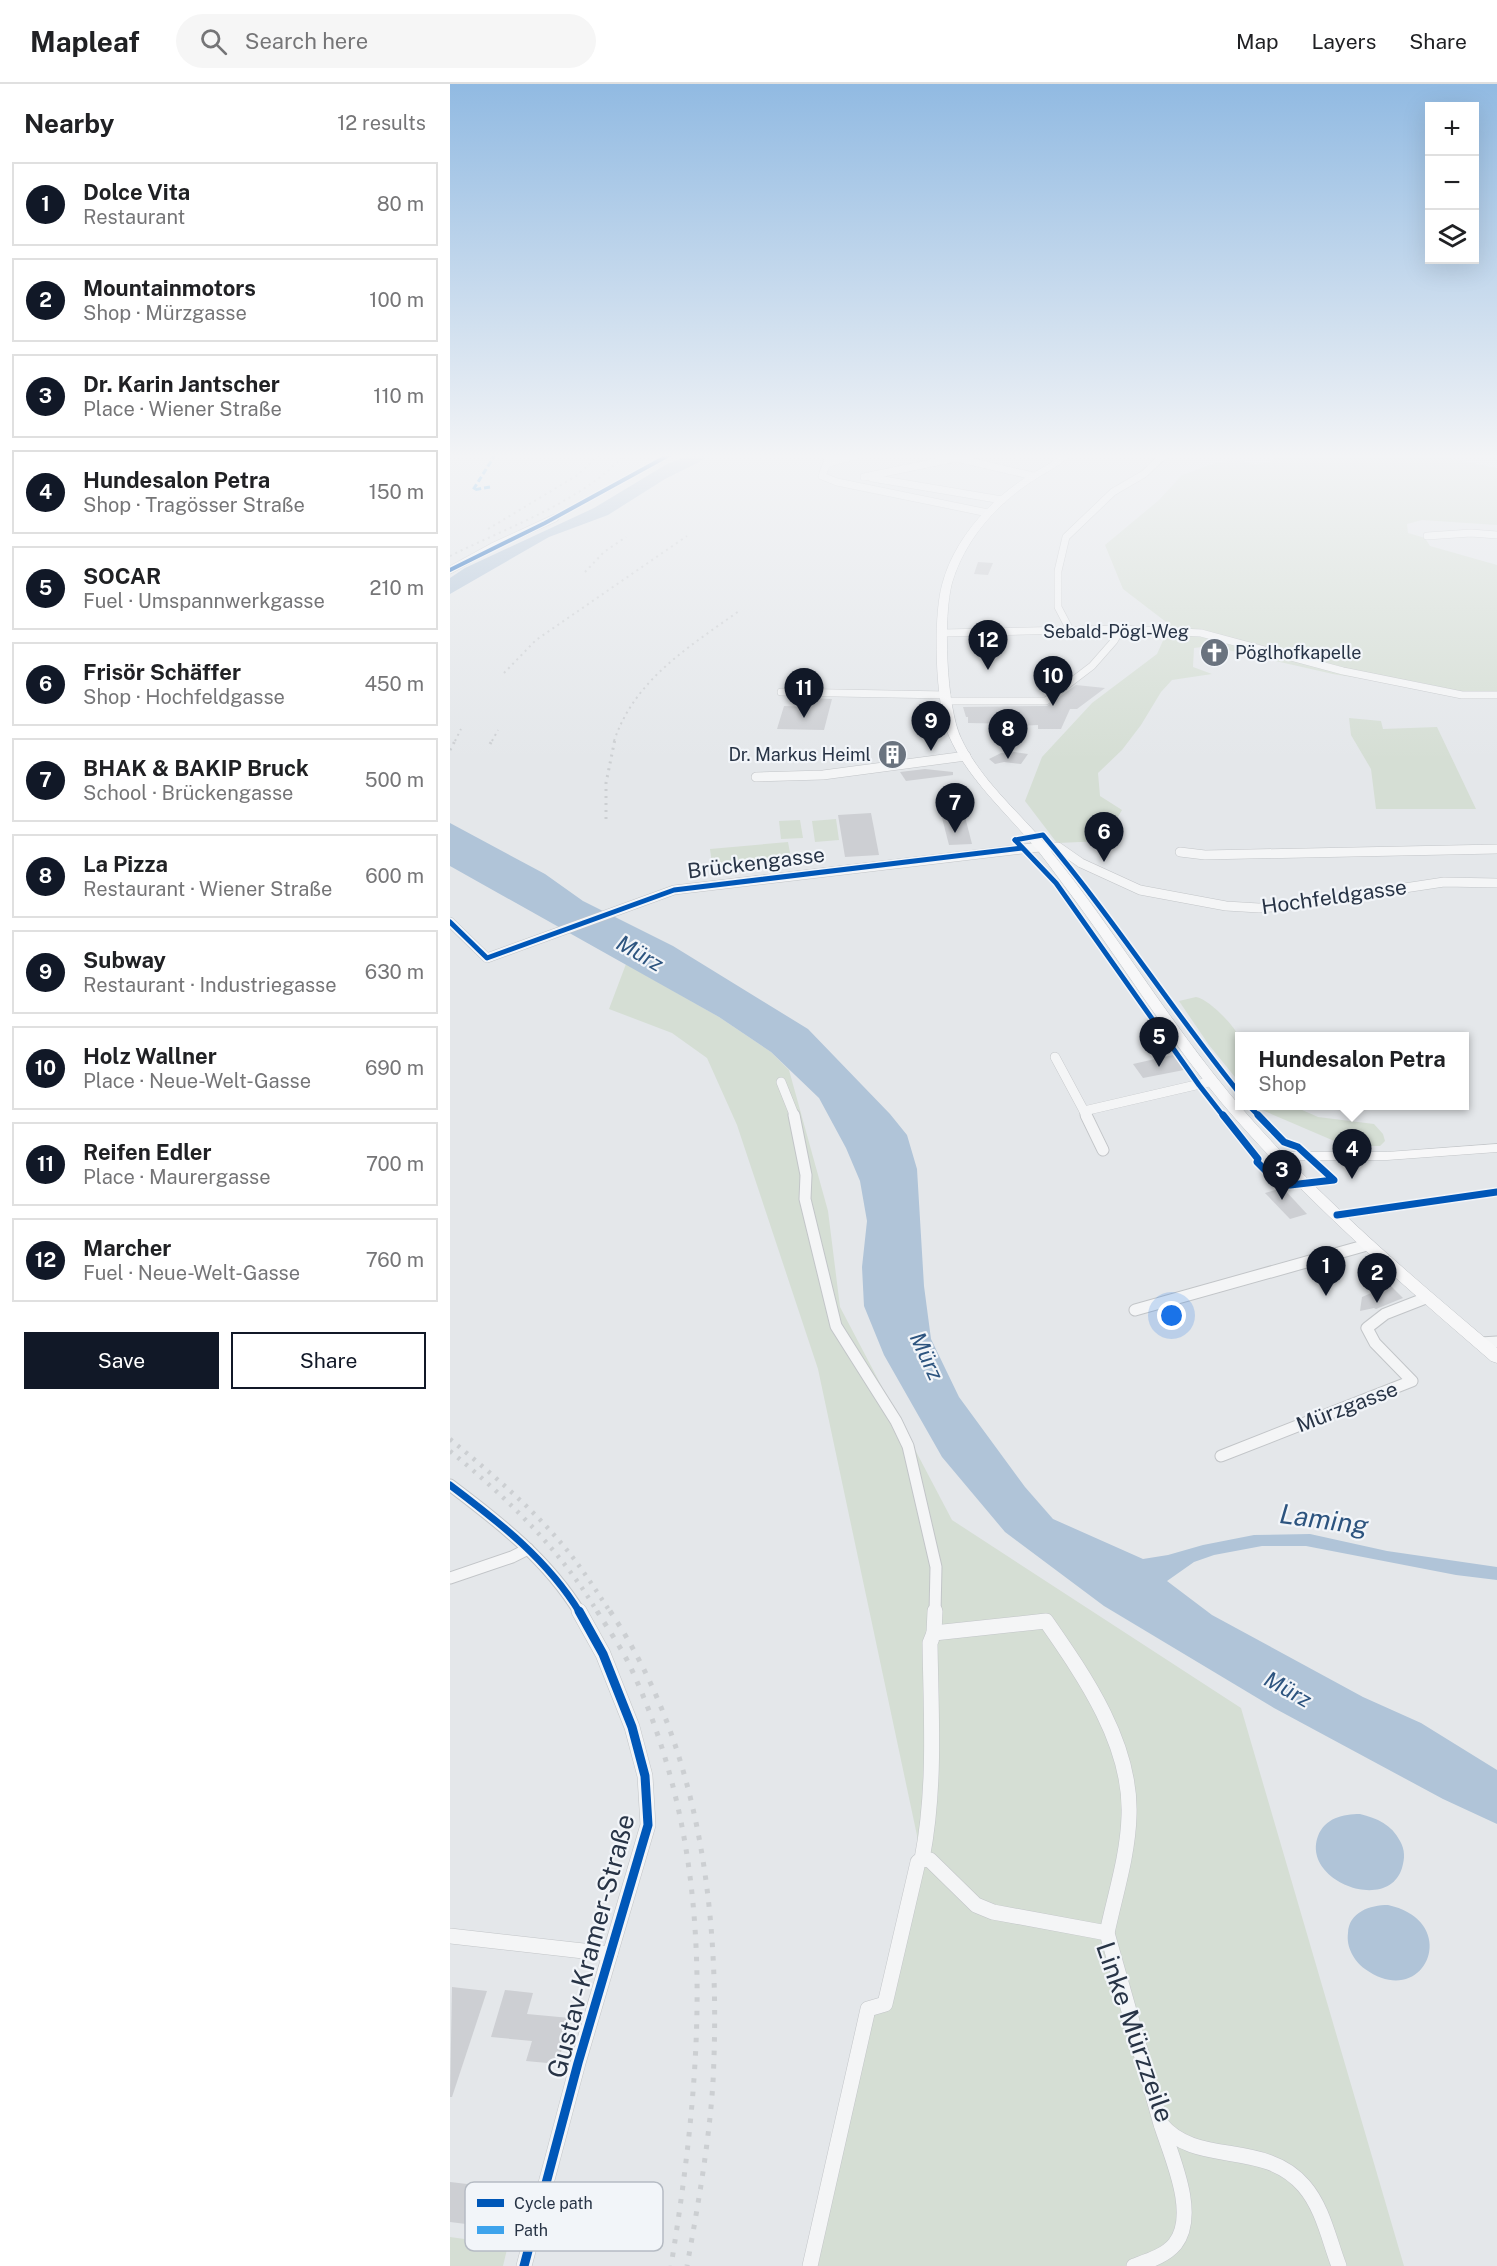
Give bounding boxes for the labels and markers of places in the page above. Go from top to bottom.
pin: 12 [968,620,1008,670]
church icon: Pöglhofkapelle [1198,637,1230,669]
place label: Pöglhofkapelle [1235,642,1361,663]
pin: 10 [1034,656,1072,706]
pin: 11 [784,668,824,718]
pin: 9 [912,702,950,751]
pin: 8 [988,710,1028,759]
building icon: Dr. Markus Heiml [876,739,908,771]
place label: Dr. Markus Heiml [728,744,871,765]
pin: 7 [936,784,974,833]
pin: 6 [1084,812,1124,862]
pin: 5 [1140,1018,1178,1067]
pin: 4 [1332,1130,1372,1179]
pin: 3 [1262,1150,1302,1200]
pin: 1 [1306,1246,1346,1296]
pin: 2 [1358,1254,1396,1303]

